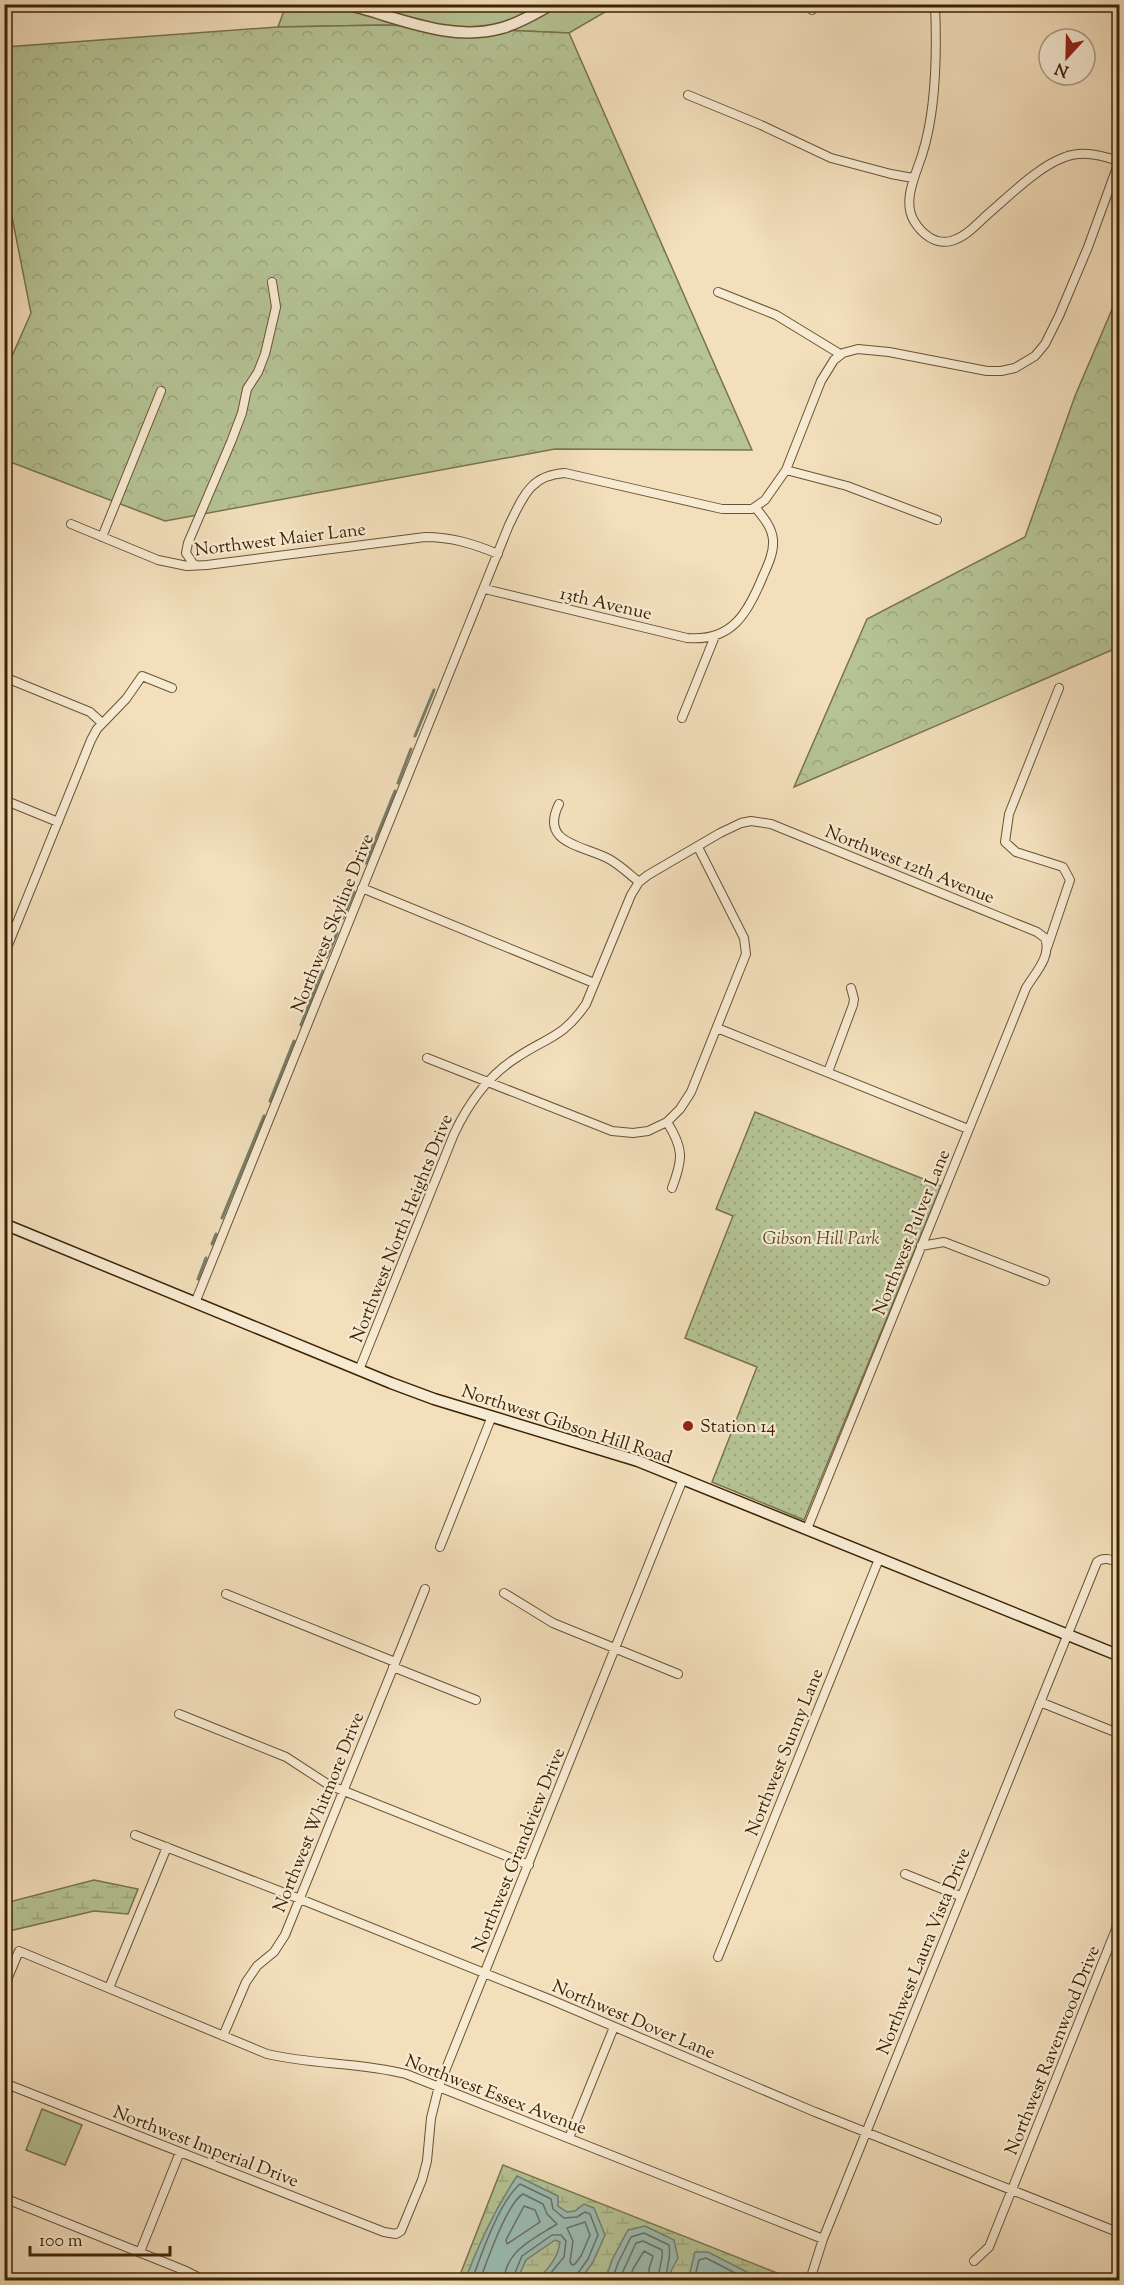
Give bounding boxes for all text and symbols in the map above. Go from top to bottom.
north arrow [1037,27,1097,87]
text: N [1052,55,1073,82]
street label: Northwest Maier Lane [193,518,367,564]
street label: 13th Avenue [557,582,654,628]
street label: Northwest 12th Avenue [821,820,998,912]
street label: Northwest Skyline Drive [286,830,382,1017]
street label: Northwest North Heights Drive [345,1111,461,1347]
street label: Northwest Pulver Lane [868,1146,958,1320]
park label: Gibson Hill Park [762,1227,880,1253]
street label: Northwest Gibson Hill Road [458,1380,675,1472]
place label: Station 14 [700,1415,776,1441]
marker: Station 14 [681,1419,695,1433]
street label: Northwest Sunny Lane [740,1665,831,1840]
street label: Northwest Whitmore Drive [268,1709,372,1917]
street label: Northwest Grandview Drive [467,1744,573,1957]
street label: Northwest Laura Vista Drive [871,1844,978,2059]
street label: Northwest Ravenwood Drive [1000,1942,1108,2159]
street label: Northwest Dover Lane [548,1975,719,2067]
street label: Northwest Essex Avenue [401,2049,590,2143]
street label: Northwest Imperial Drive [109,2100,302,2195]
scale bar [30,2219,170,2257]
text: 100 m [39,2229,83,2255]

